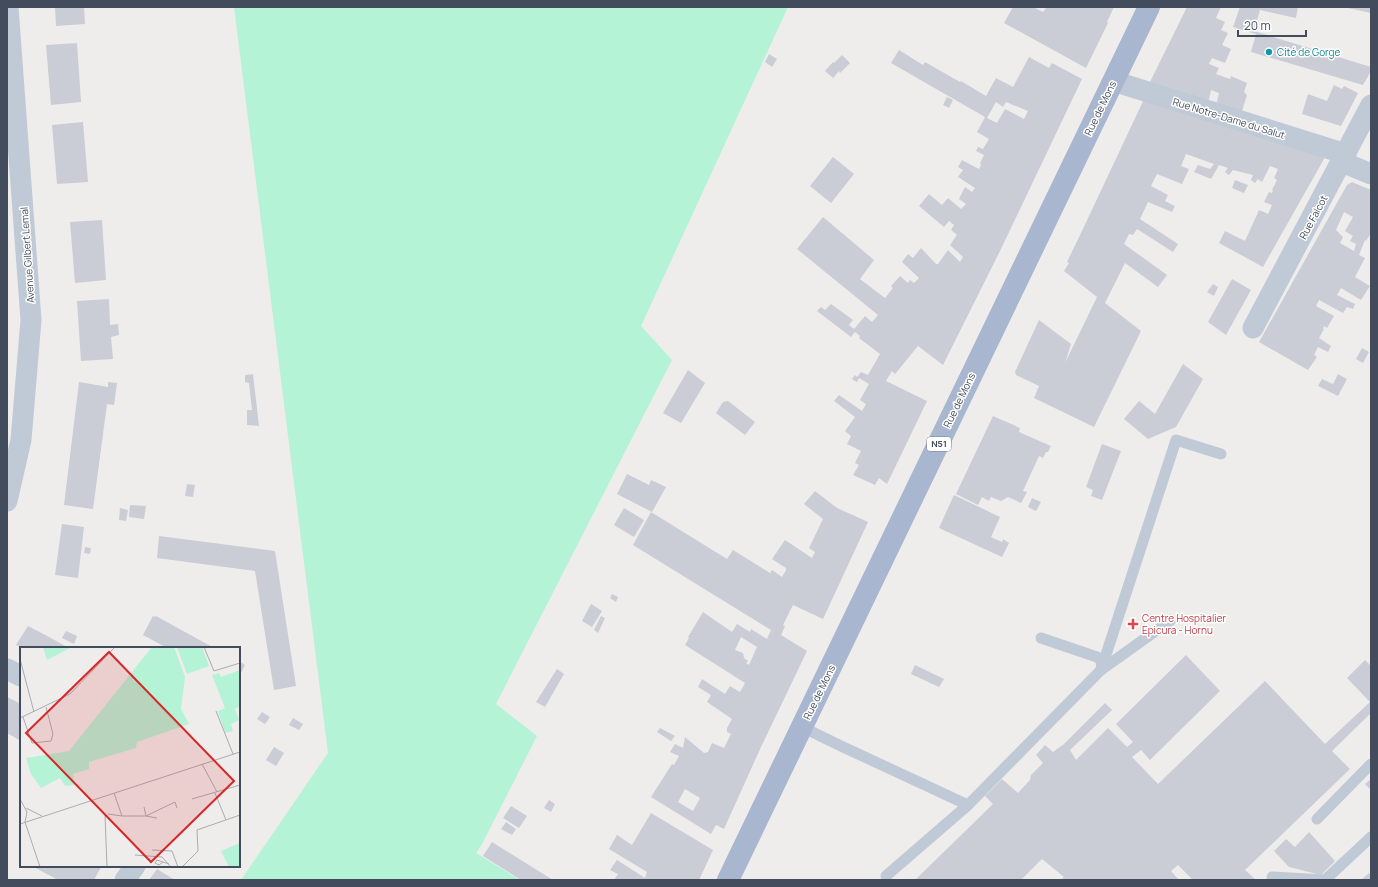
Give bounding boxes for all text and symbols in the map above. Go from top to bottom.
scale bar [1238,12,1306,38]
text: 20 m [1244,17,1271,34]
place label: Cité de Gorge [1277,45,1340,59]
marker: Cité de Gorge [1264,47,1274,57]
street label: Rue de Mons [1081,78,1119,138]
street label: Rue Notre-Dame du Salut [1171,94,1287,142]
street label: Rue Falcot [1296,192,1330,242]
street label: Avenue Gilbert Lemal [17,206,37,304]
street label: Rue de Mons [940,370,978,430]
road number: N51 [927,437,951,451]
place label: Centre Hospitalier Epicura - Hornu [1142,611,1226,637]
marker: Centre Hospitalier Epicura - Hornu [1127,618,1139,630]
inset map [20,647,240,867]
street label: Rue de Mons [800,662,838,722]

